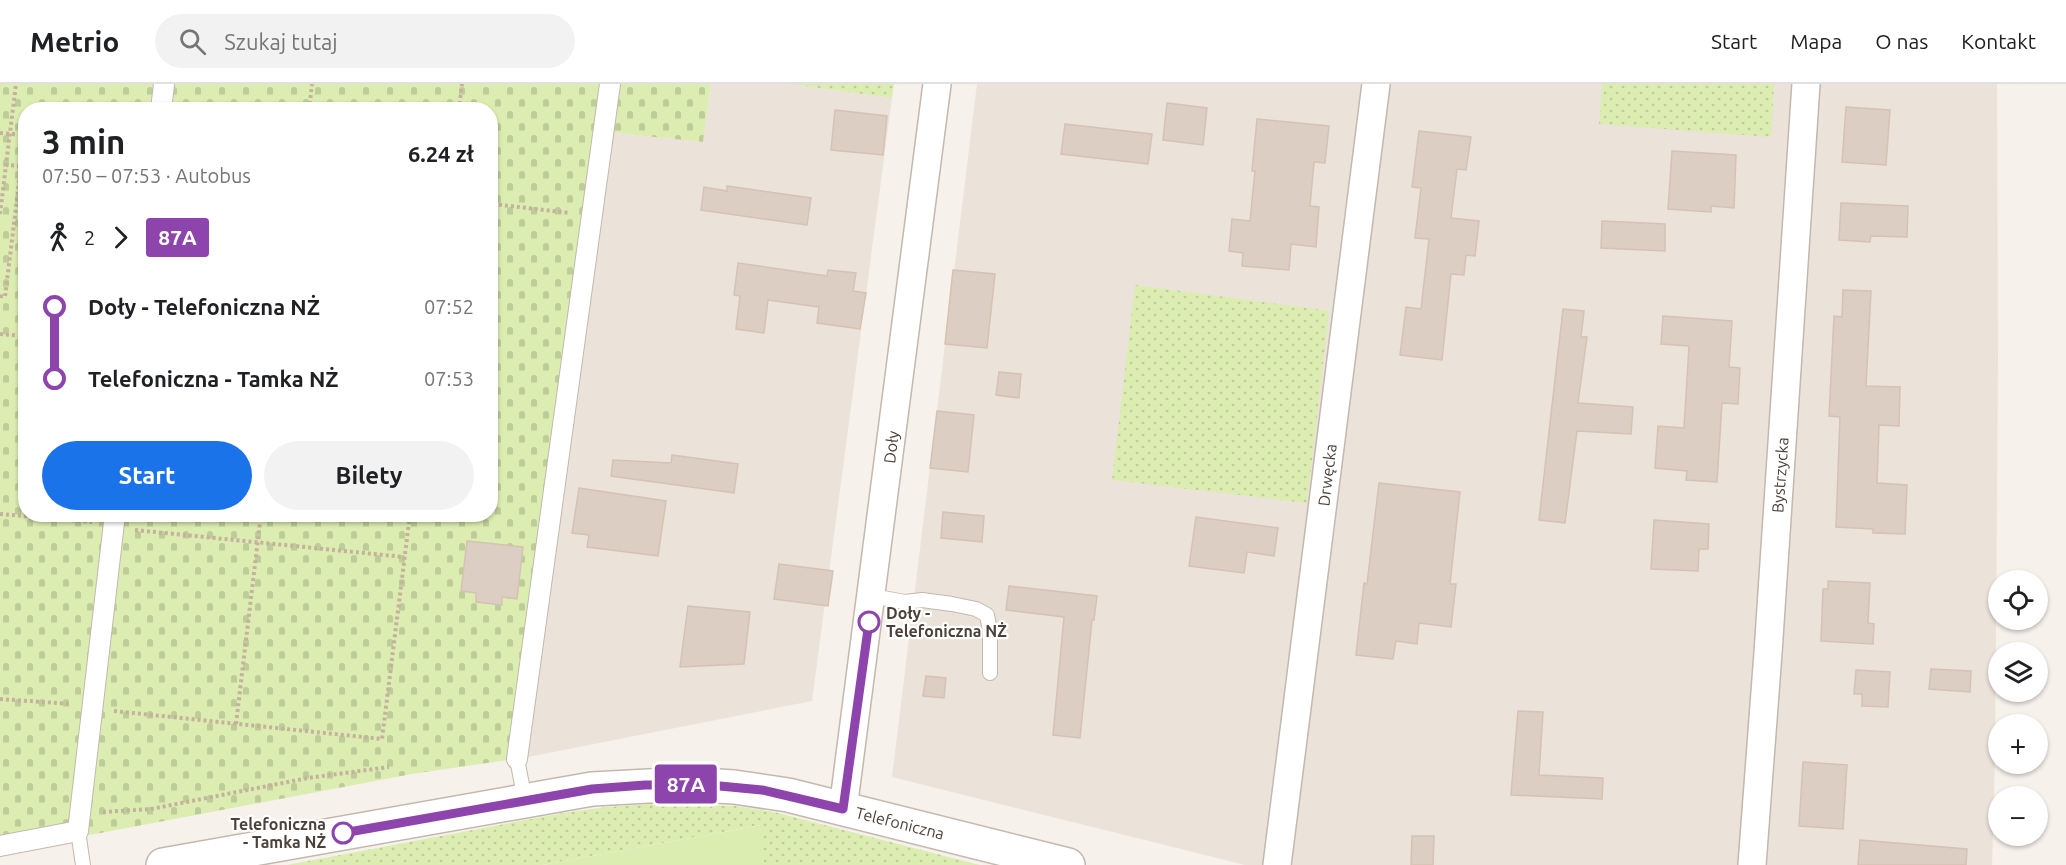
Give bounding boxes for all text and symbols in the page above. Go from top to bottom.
search box [155,14,575,68]
icon: search [176,25,209,58]
text: Metrio [30,26,119,57]
text: Szukaj tutaj [224,29,338,54]
text: Start [1711,29,1757,53]
text: Mapa [1790,29,1842,53]
text: O nas [1875,29,1928,53]
text: Kontakt [1961,29,2036,53]
text: 3 min [42,123,125,160]
text: 6.24 zł [408,141,474,166]
text: 07:50 – 07:53 · Autobus [42,164,251,187]
icon: walk [42,221,75,254]
icon: forward [104,221,137,254]
text: 87A [158,225,197,249]
text: 2 [84,226,95,249]
text: Doły - Telefoniczna NŻ [88,294,320,319]
text: 07:52 [424,295,474,318]
text: Telefoniczna - Tamka NŻ [88,366,338,391]
text: 07:53 [424,367,474,390]
street label: Doły [880,429,902,464]
street label: Bystrzycka [1768,436,1792,514]
button: Start [42,441,252,510]
button: Bilety [264,441,474,510]
street label: Drwęcka [1314,443,1340,507]
map controls [1988,570,2048,846]
button: locate [1988,570,2048,630]
place label: Doły - Telefoniczna NŻ [886,604,1007,640]
marker: Doły - Telefoniczna NŻ [858,611,880,633]
button: layers [1988,642,2048,702]
button: + [1988,714,2048,774]
line badge: 87A [652,764,720,804]
text: 87A [667,772,705,796]
button: − [1988,786,2048,846]
street label: Telefoniczna [854,803,946,843]
place label: Telefoniczna - Tamka NŻ [231,815,326,851]
marker: Telefoniczna - Tamka NŻ [332,822,354,844]

